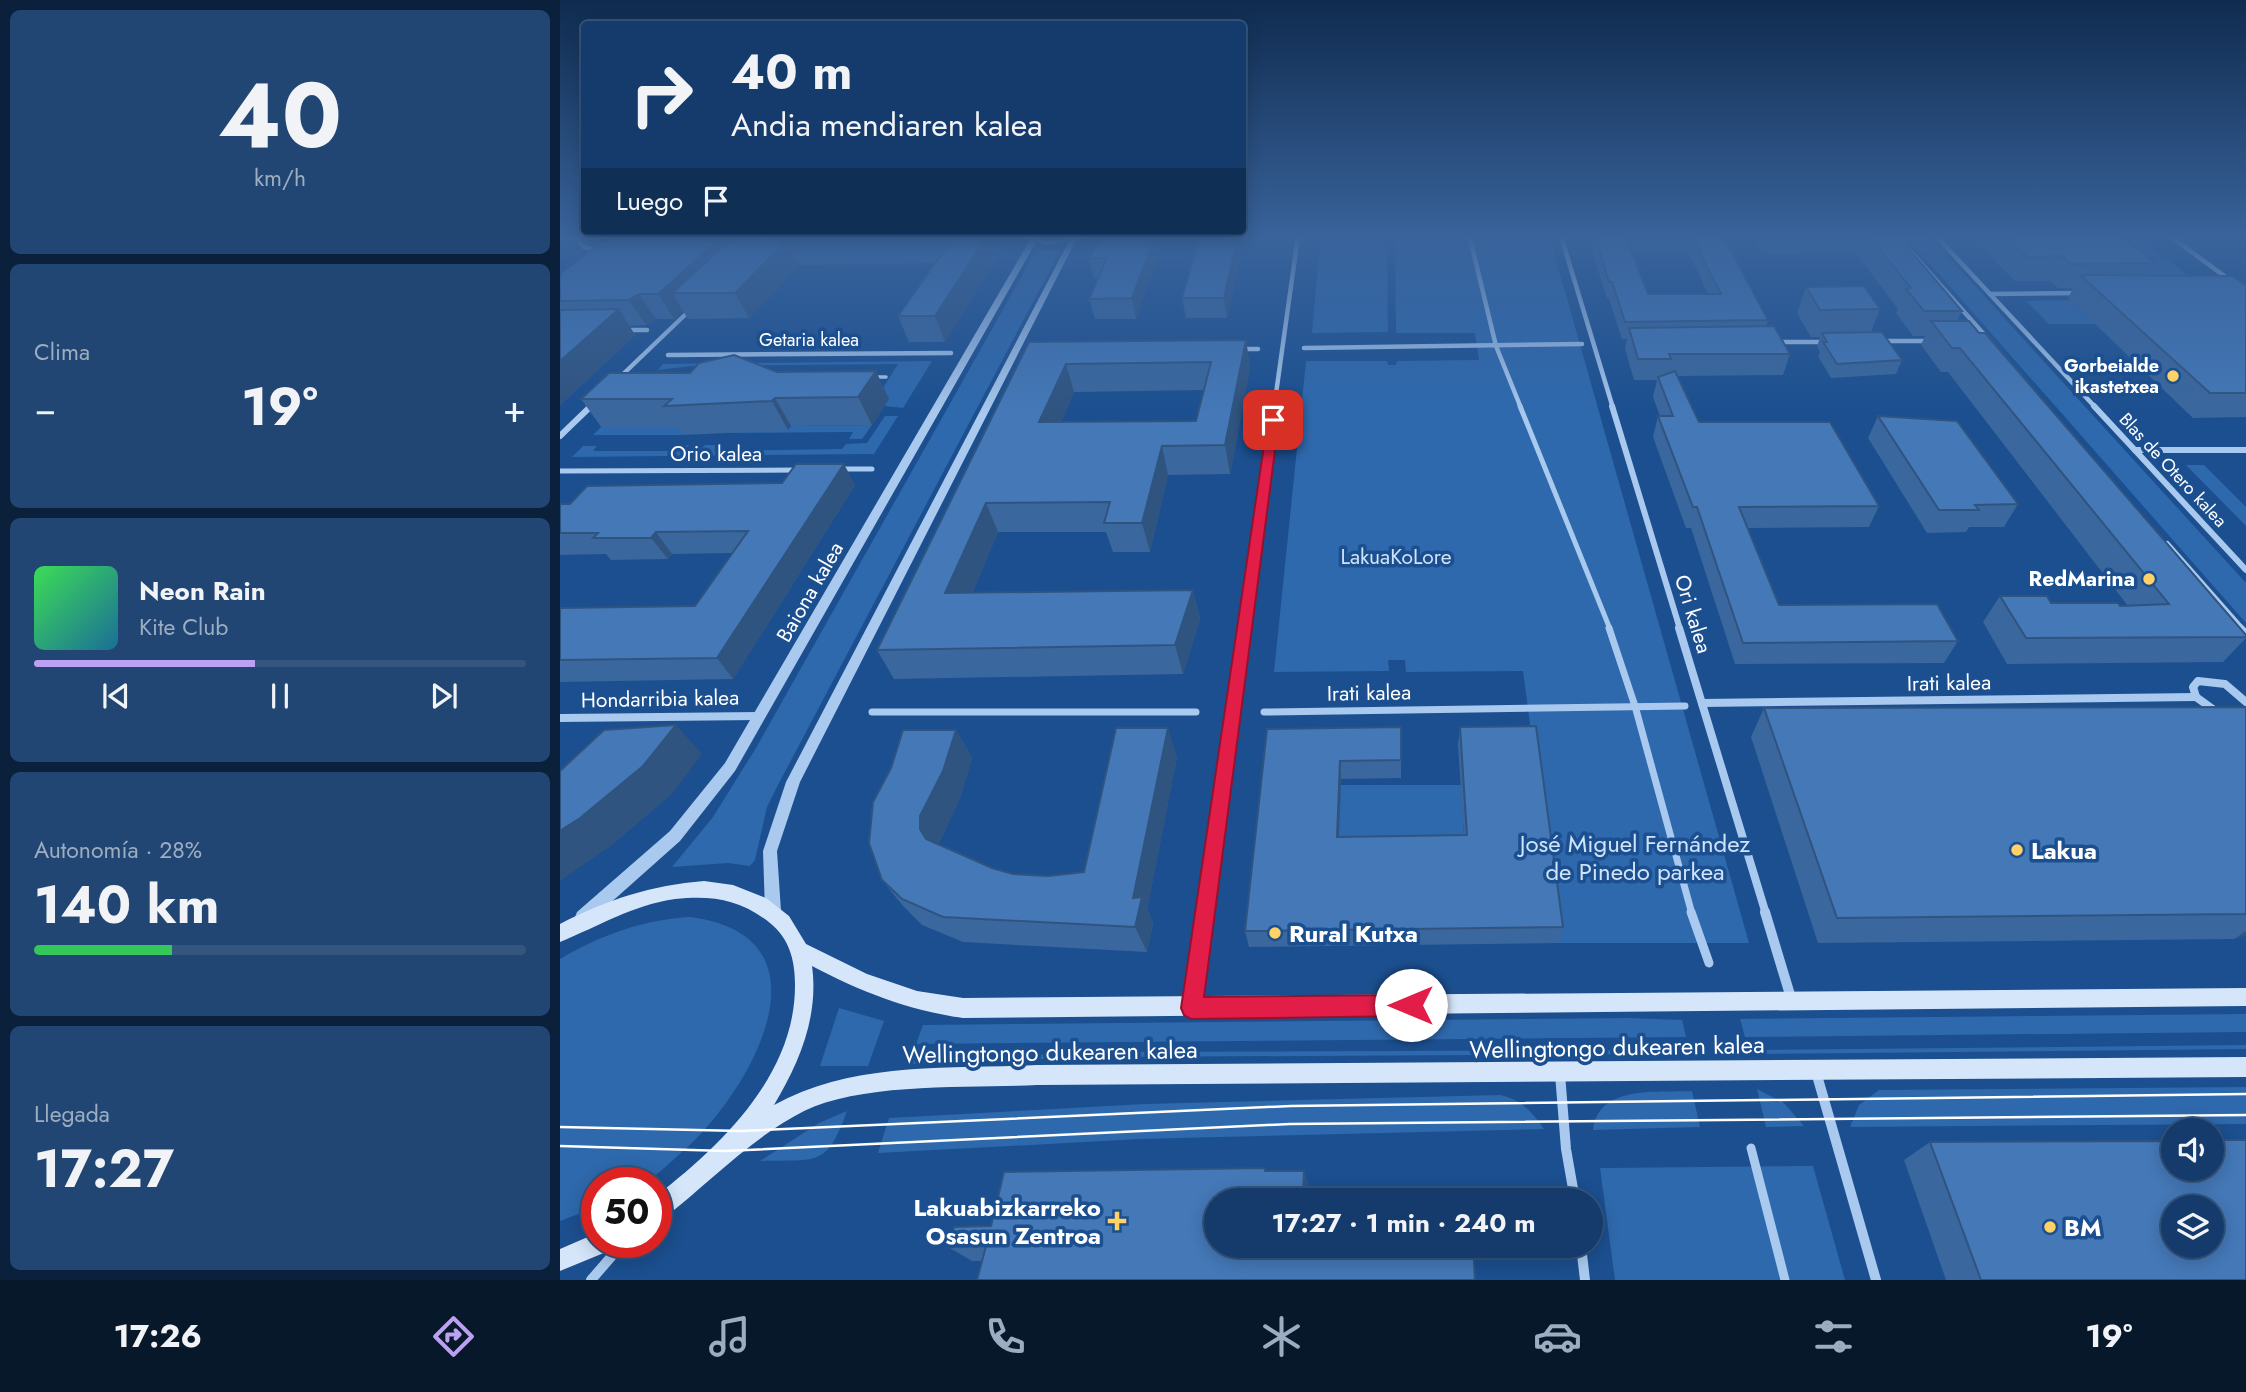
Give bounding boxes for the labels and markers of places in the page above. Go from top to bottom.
place label: Gorbeialde ikastetxea [2064,353,2159,400]
marker: Gorbeialde ikastetxea [2165,368,2181,384]
pin [1243,390,1303,450]
place label: RedMarina [2029,564,2135,594]
marker: RedMarina [2141,571,2157,587]
place label: Lakua [2031,833,2097,868]
marker: Lakua [2009,842,2025,858]
place label: Rural Kutxa [1289,916,1418,951]
marker: Rural Kutxa [1267,925,1283,941]
place label: Lakuabizkarreko Osasun Zentroa [914,1190,1101,1253]
place label: BM [2064,1210,2101,1245]
marker: Lakuabizkarreko Osasun Zentroa [1107,1211,1127,1231]
marker: BM [2042,1219,2058,1235]

